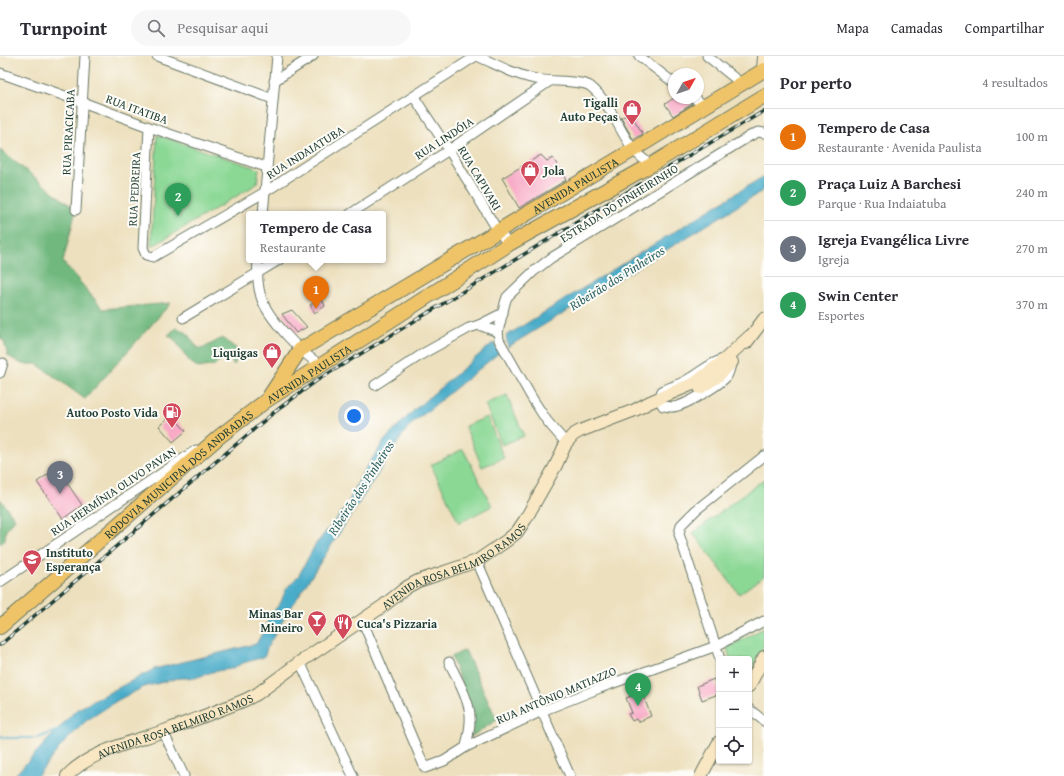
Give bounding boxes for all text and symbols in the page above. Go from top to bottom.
search box [131,10,411,46]
text: Turnpoint [20,14,107,42]
icon: search [145,17,167,39]
text: Pesquisar aqui [177,17,268,38]
text: Mapa [837,18,869,38]
text: Camadas [891,18,943,38]
text: Compartilhar [965,18,1044,38]
north arrow [668,68,704,104]
text: Por perto [780,70,852,95]
text: 4 resultados [982,73,1048,92]
street label: RUA PIRACICABA [57,88,79,175]
street label: RUA ITATIBA [104,90,171,128]
place label: Tigalli Auto Peças [560,94,618,125]
shop icon: Tigalli Auto Peças [621,98,643,126]
street label: RUA LINDÓIA [411,112,477,163]
text: Tempero de Casa [818,117,930,138]
street label: RUA INDAIATUBA [263,121,348,183]
text: 1 [790,127,796,146]
text: 100 m [1016,127,1048,146]
text: Restaurante · Avenida Paulista [818,138,982,157]
street label: RUA CAPIVARI [454,143,506,214]
street label: RUA PEDREIRA [124,150,144,227]
street label: AVENIDA PAULISTA [529,152,622,217]
shop icon: Jola [519,159,541,187]
street label: ESTRADA DO PINHEIRINHO [557,160,681,246]
place label: Jola [542,162,565,179]
text: Praça Luiz A Barchesi [818,173,961,194]
pin: 2 [165,183,191,216]
text: 2 [790,183,796,202]
text: 240 m [1016,183,1048,202]
text: Parque · Rua Indaiatuba [818,194,946,213]
popup [246,211,386,263]
text: Tempero de Casa [260,217,372,238]
text: Igreja Evangélica Livre [818,229,969,250]
text: Restaurante [260,238,326,257]
text: 3 [790,239,796,258]
text: 270 m [1016,239,1048,258]
water label: Ribeirão dos Pinheiros [565,241,669,316]
text: Igreja [818,250,849,269]
pin: 1 [303,276,329,309]
text: Swin Center [818,285,898,306]
text: 4 [790,295,796,314]
text: 370 m [1016,295,1048,314]
text: Esportes [818,306,865,325]
street label: AVENIDA PAULISTA [263,339,355,407]
shop icon: Liquigas [261,341,283,369]
place label: Liquigas [213,344,258,361]
fuel station icon: Autoo Posto Vida [161,401,183,429]
place label: Autoo Posto Vida [67,404,159,421]
street label: RODOVIA MUNICIPAL DOS ANDRADAS [100,405,256,542]
your location [344,406,364,426]
water label: Ribeirão dos Pinheiros [323,437,399,540]
street label: RUA HERMÍNIA OLIVO PAVAN [47,442,179,539]
pin: 3 [47,461,73,494]
street label: AVENIDA ROSA BELMIRO RAMOS [377,519,530,613]
place label: Instituto Esperança [46,544,101,575]
school or university icon: Instituto Esperança [21,548,43,576]
place label: Minas Bar Mineiro [249,605,304,636]
bar icon: Minas Bar Mineiro [306,609,328,637]
restaurant icon: Cuca's Pizzaria [332,612,354,640]
place label: Cuca's Pizzaria [357,615,438,632]
map controls [716,656,752,764]
button: + [716,656,752,692]
street label: RUA ANTÔNIO MATIAZZO [493,662,619,728]
pin: 4 [625,673,651,706]
street label: AVENIDA ROSA BELMIRO RAMOS [94,689,256,762]
button: − [716,692,752,728]
button: locate [716,728,752,764]

